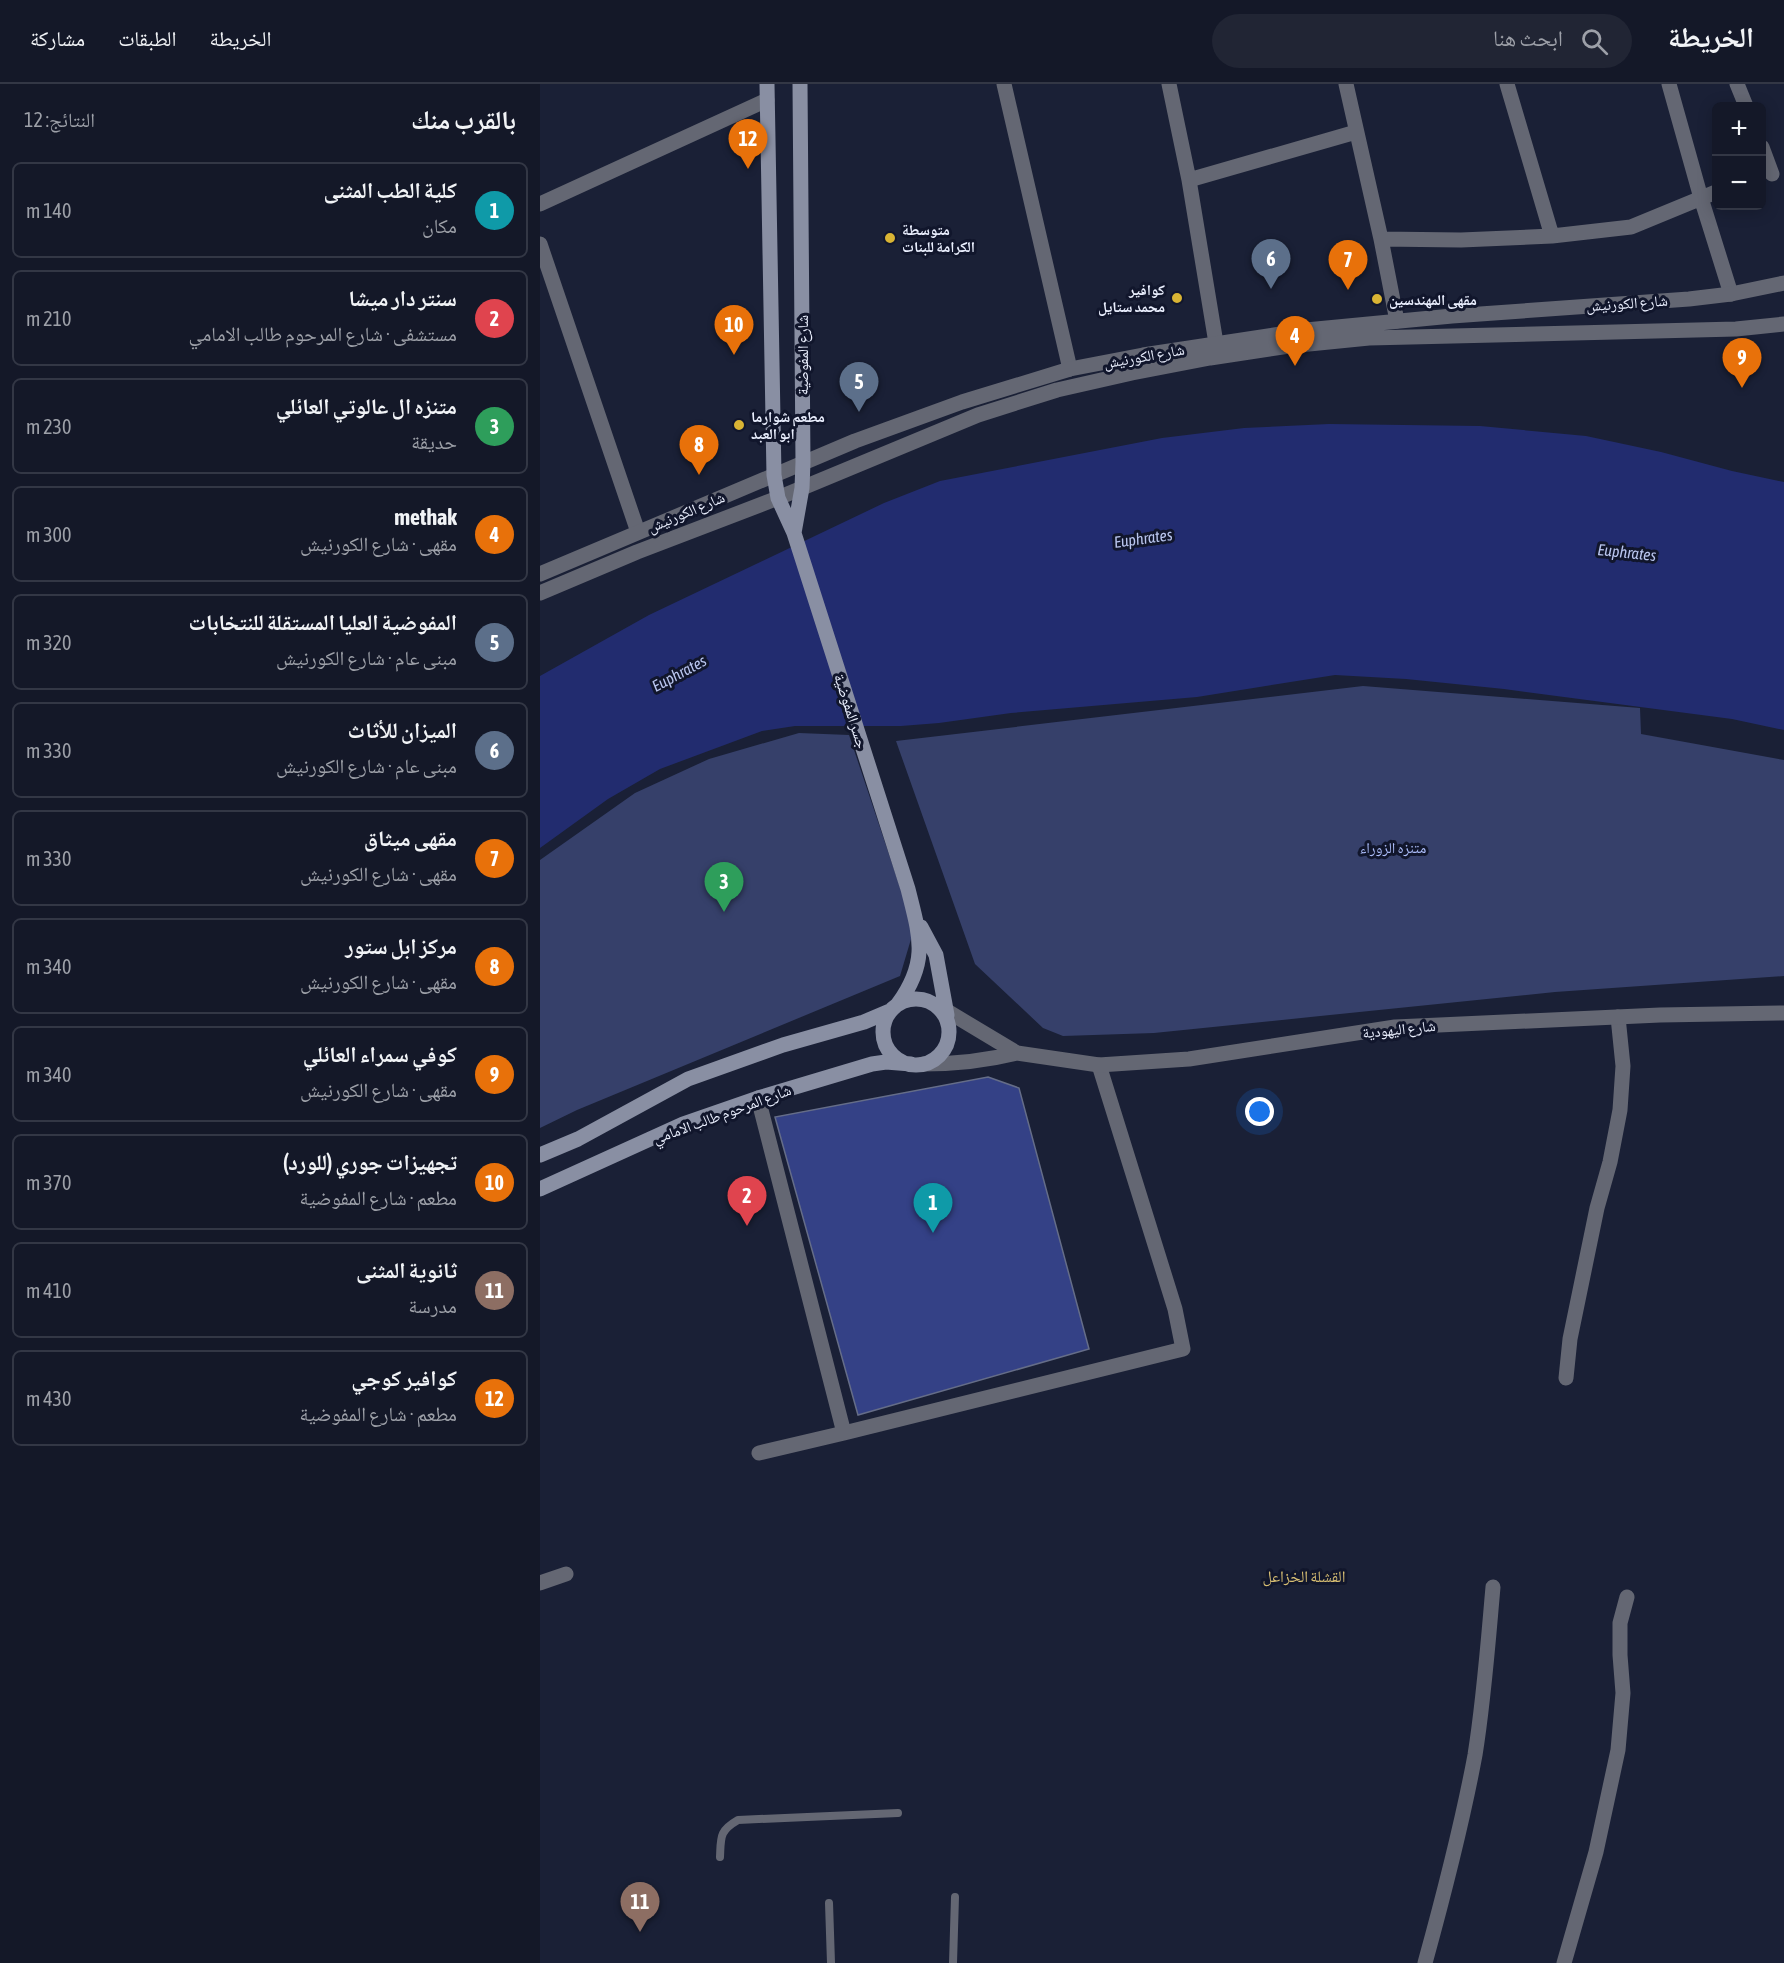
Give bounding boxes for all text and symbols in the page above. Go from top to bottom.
search box [1212,14,1632,68]
text: الخريطة [1668,21,1754,53]
text: ابحث هنا [1493,25,1563,51]
icon: search [1578,25,1611,58]
text: مشاركة [30,26,85,50]
text: الطبقات [118,26,177,50]
text: الخريطة [210,26,271,50]
map controls [1712,102,1766,210]
button: + [1712,102,1766,156]
text: بالقرب منك [411,105,516,135]
text: النتائج: 12 [24,108,95,131]
pin: 12 [728,120,768,169]
button: − [1712,156,1766,210]
text: كلية الطب المثنى [324,177,457,203]
text: 140 m [26,199,71,222]
text: 1 [490,199,499,222]
text: مكان [422,214,457,237]
place label: متوسطة الكرامة للبنات [902,221,975,255]
marker: متوسطة الكرامة للبنات [883,231,897,245]
pin: 6 [1252,240,1290,289]
pin: 7 [1328,240,1368,290]
place label: كوافير محمد ستايل [1098,281,1165,316]
text: سنتر دار ميشا [348,285,457,311]
marker: كوافير محمد ستايل [1170,291,1184,305]
place label: مقهى المهندسين [1389,291,1477,309]
marker: مقهى المهندسين [1370,292,1384,306]
street label: شارع الكورنيش [1586,292,1669,316]
pin: 10 [714,306,754,355]
text: 210 m [26,307,71,330]
text: 2 [490,307,499,330]
street label: شارع المفوضية [794,315,813,395]
pin: 4 [1276,316,1314,366]
text: مستشفى · شارع المرحوم طالب الامامي [188,322,457,345]
pin: 9 [1722,338,1762,388]
street label: شارع الكورنيش [1102,341,1186,373]
pin: 5 [840,362,878,412]
text: متنزه ال عالوتي العائلي [276,393,457,419]
place label: مطعم شوارما ابو العبد [751,408,825,442]
text: 230 m [26,415,71,438]
text: 3 [490,415,499,438]
marker: مطعم شوارما ابو العبد [732,418,746,432]
pin: 8 [680,426,718,475]
text: حديقة [411,430,457,453]
street label: شارع الكورنيش [645,488,728,538]
text: methak [394,504,457,530]
text: 300 m [26,523,71,546]
text: 4 [490,523,499,546]
water label: Euphrates [1113,525,1174,552]
text: مقهى · شارع الكورنيش [300,532,457,555]
water label: Euphrates [1597,540,1658,565]
text: المفوضية العليا المستقلة للنتخابات [188,609,457,635]
text: 320 m [26,631,71,654]
text: 5 [490,631,499,654]
text: مبنى عام · شارع الكورنيش [276,646,457,669]
water label: Euphrates [649,651,710,696]
street label: جسر المفوضية [830,672,871,751]
text: الميزان للأثاث [347,717,457,743]
text: 330 m [26,739,71,762]
text: 6 [490,739,499,762]
text: مبنى عام · شارع الكورنيش [276,754,457,777]
text: مقهى ميثاق [364,825,457,851]
park label: متنزه الزوراء [1360,839,1426,857]
text: 330 m [26,847,71,870]
text: 7 [490,847,499,870]
text: مقهى · شارع الكورنيش [300,862,457,885]
pin: 3 [704,862,744,912]
text: مركز ابل ستور [345,933,457,959]
text: 340 m [26,955,71,978]
text: 8 [490,955,499,978]
text: مقهى · شارع الكورنيش [300,970,457,993]
street label: شارع اليهودية [1362,1017,1437,1043]
text: كوفي سمراء العائلي [303,1041,457,1067]
text: 340 m [26,1063,71,1086]
text: 9 [490,1063,499,1086]
text: مقهى · شارع الكورنيش [300,1078,457,1101]
street label: شارع المرحوم طالب الامامي [651,1081,795,1151]
your location [1245,1097,1274,1126]
text: تجهيزات جوري (للورد) [283,1149,457,1175]
text: 370 m [26,1171,71,1194]
text: 10 [485,1171,504,1194]
pin: 2 [728,1176,766,1226]
pin: 1 [914,1184,952,1233]
text: مطعم · شارع المفوضية [300,1186,457,1209]
text: ثانوية المثنى [356,1257,457,1283]
text: 410 m [26,1279,71,1302]
text: 11 [485,1279,504,1302]
text: مدرسة [408,1294,457,1317]
text: كوافير كوجي [351,1365,457,1391]
text: 430 m [26,1387,71,1410]
text: 12 [485,1387,504,1410]
text: مطعم · شارع المفوضية [300,1402,457,1425]
district label: القشلة الخزاعل [1262,1567,1346,1587]
pin: 11 [620,1882,660,1932]

